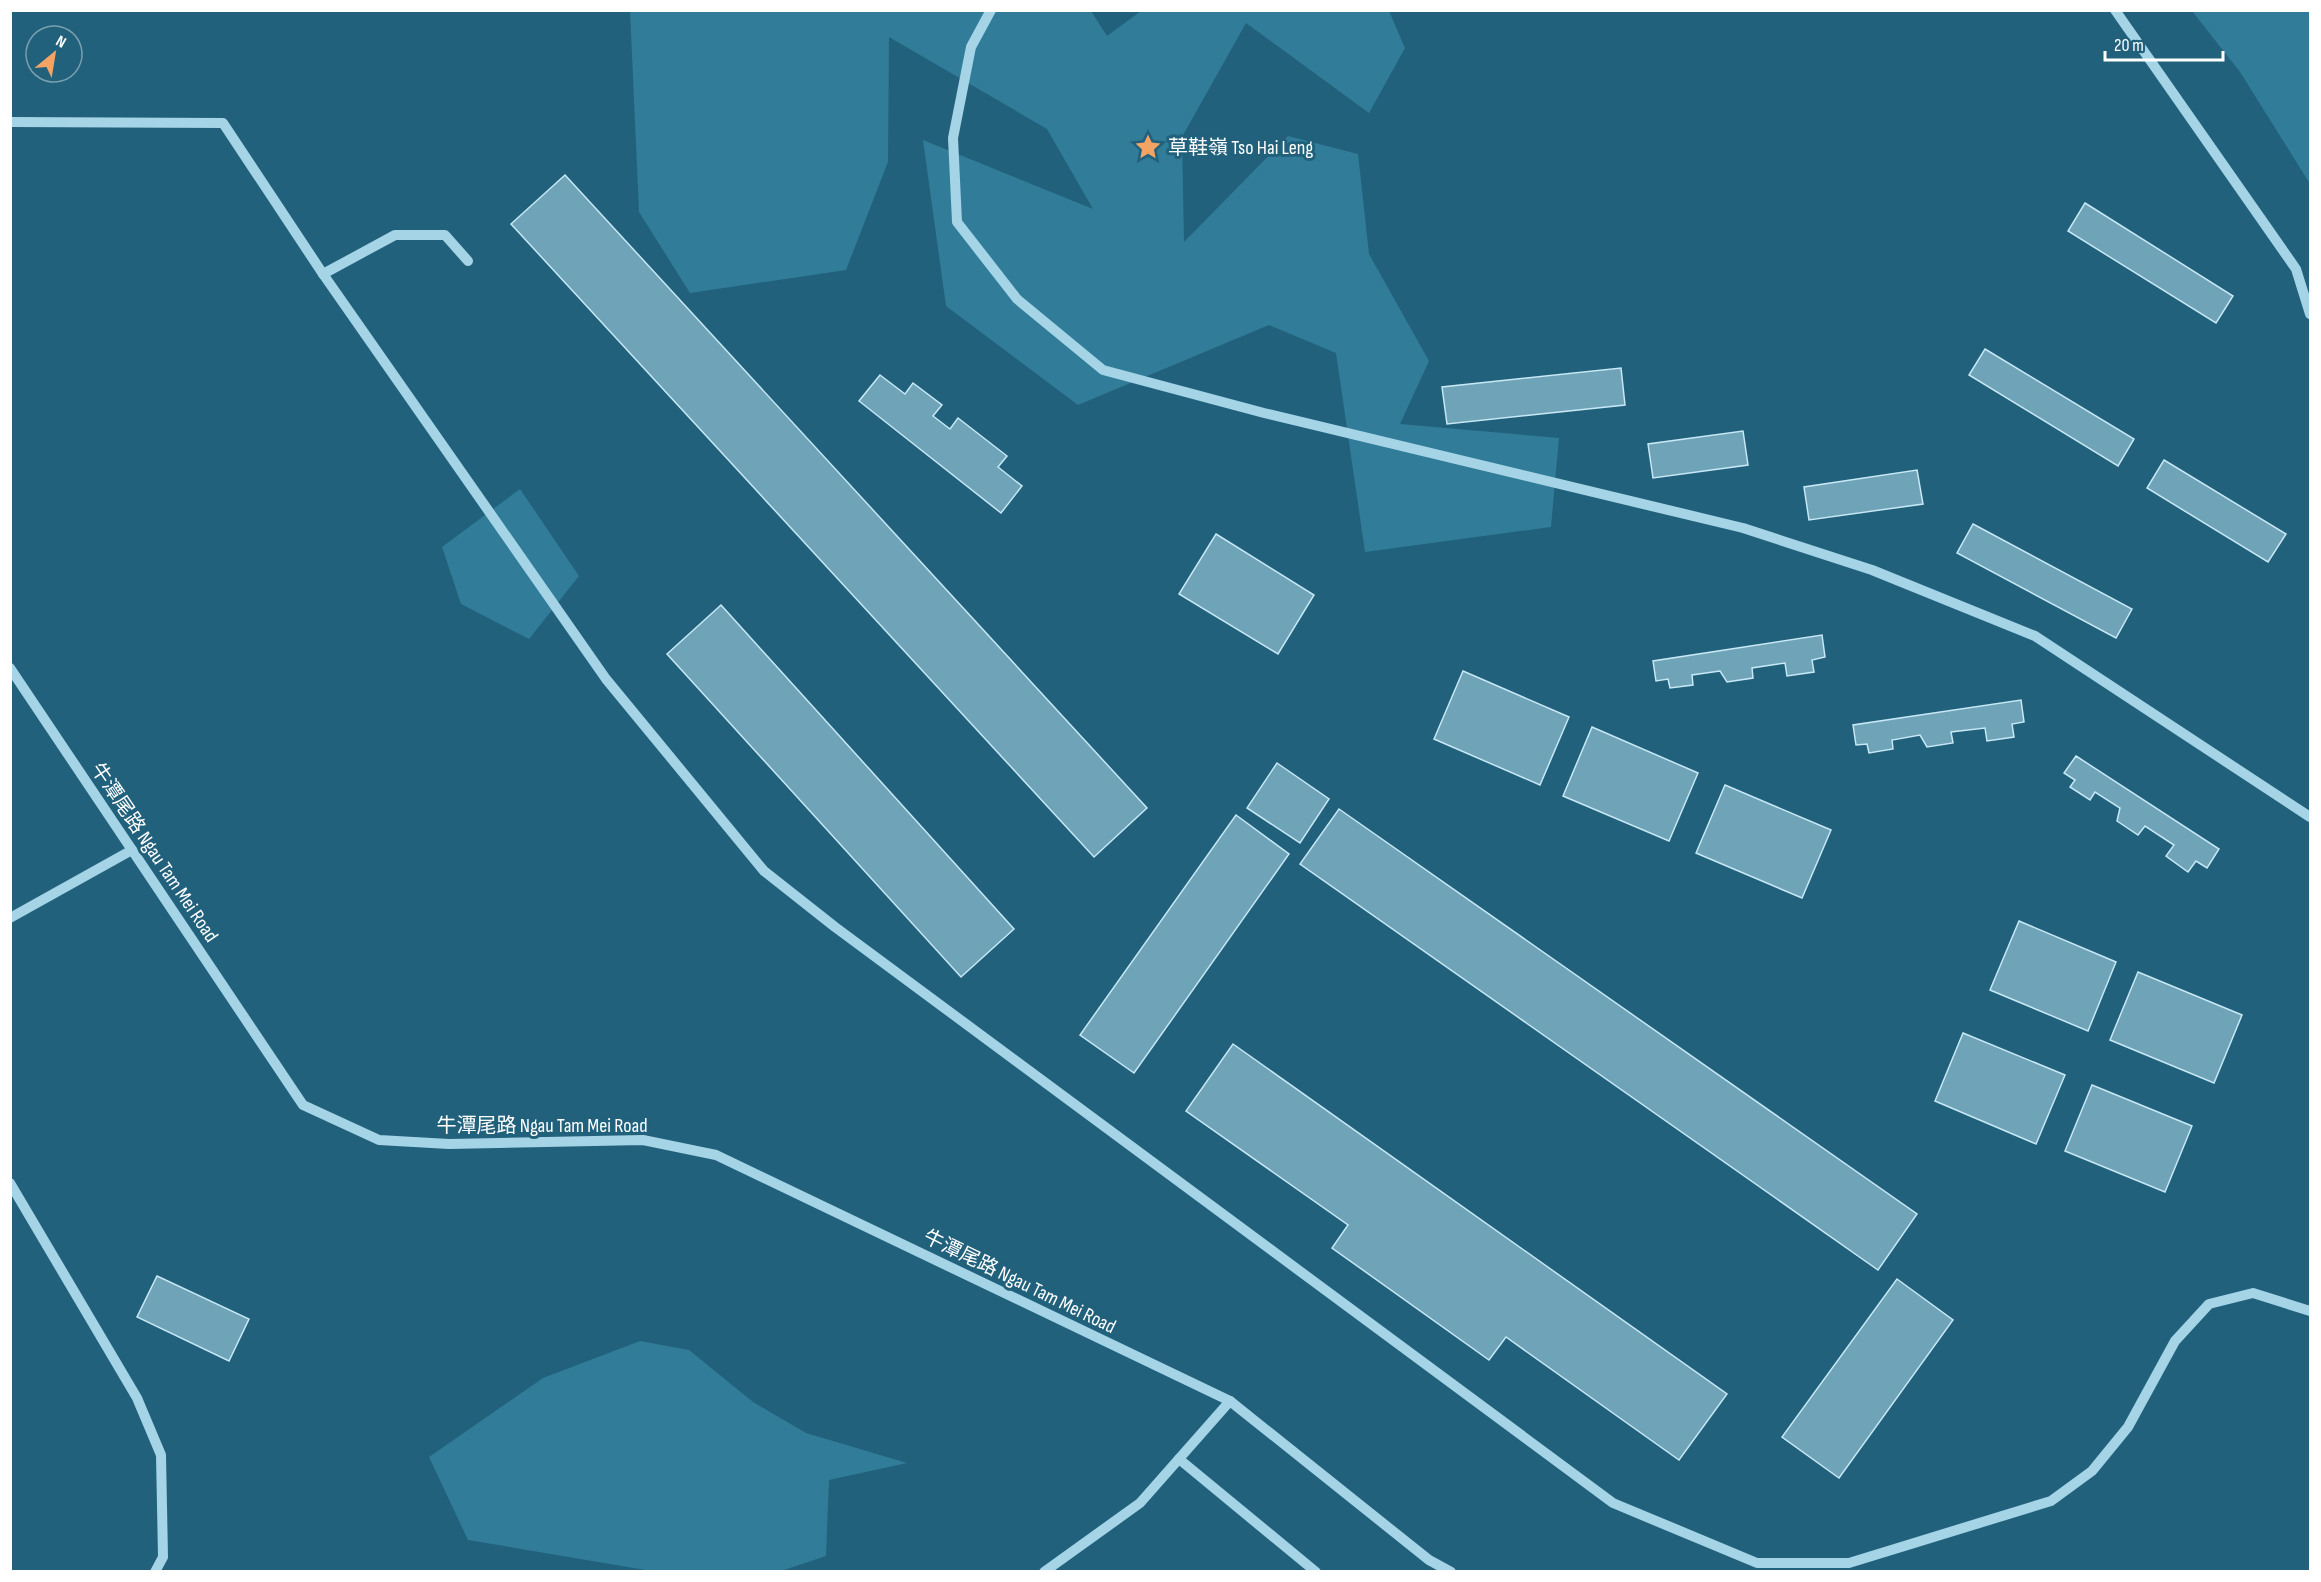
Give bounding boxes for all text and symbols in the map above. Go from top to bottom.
north arrow [24,24,84,84]
scale bar [2105,24,2224,62]
text: N [52,32,69,53]
text: 20 m [2114,35,2144,56]
place icon: 草鞋嶺 Tso Hai Leng [1133,132,1163,162]
place label: 草鞋嶺 Tso Hai Leng [1168,136,1313,160]
street label: 牛潭尾路 Ngau Tam Mei Road [85,758,223,947]
street label: 牛潭尾路 Ngau Tam Mei Road [437,1114,648,1138]
street label: 牛潭尾路 Ngau Tam Mei Road [919,1225,1120,1339]

